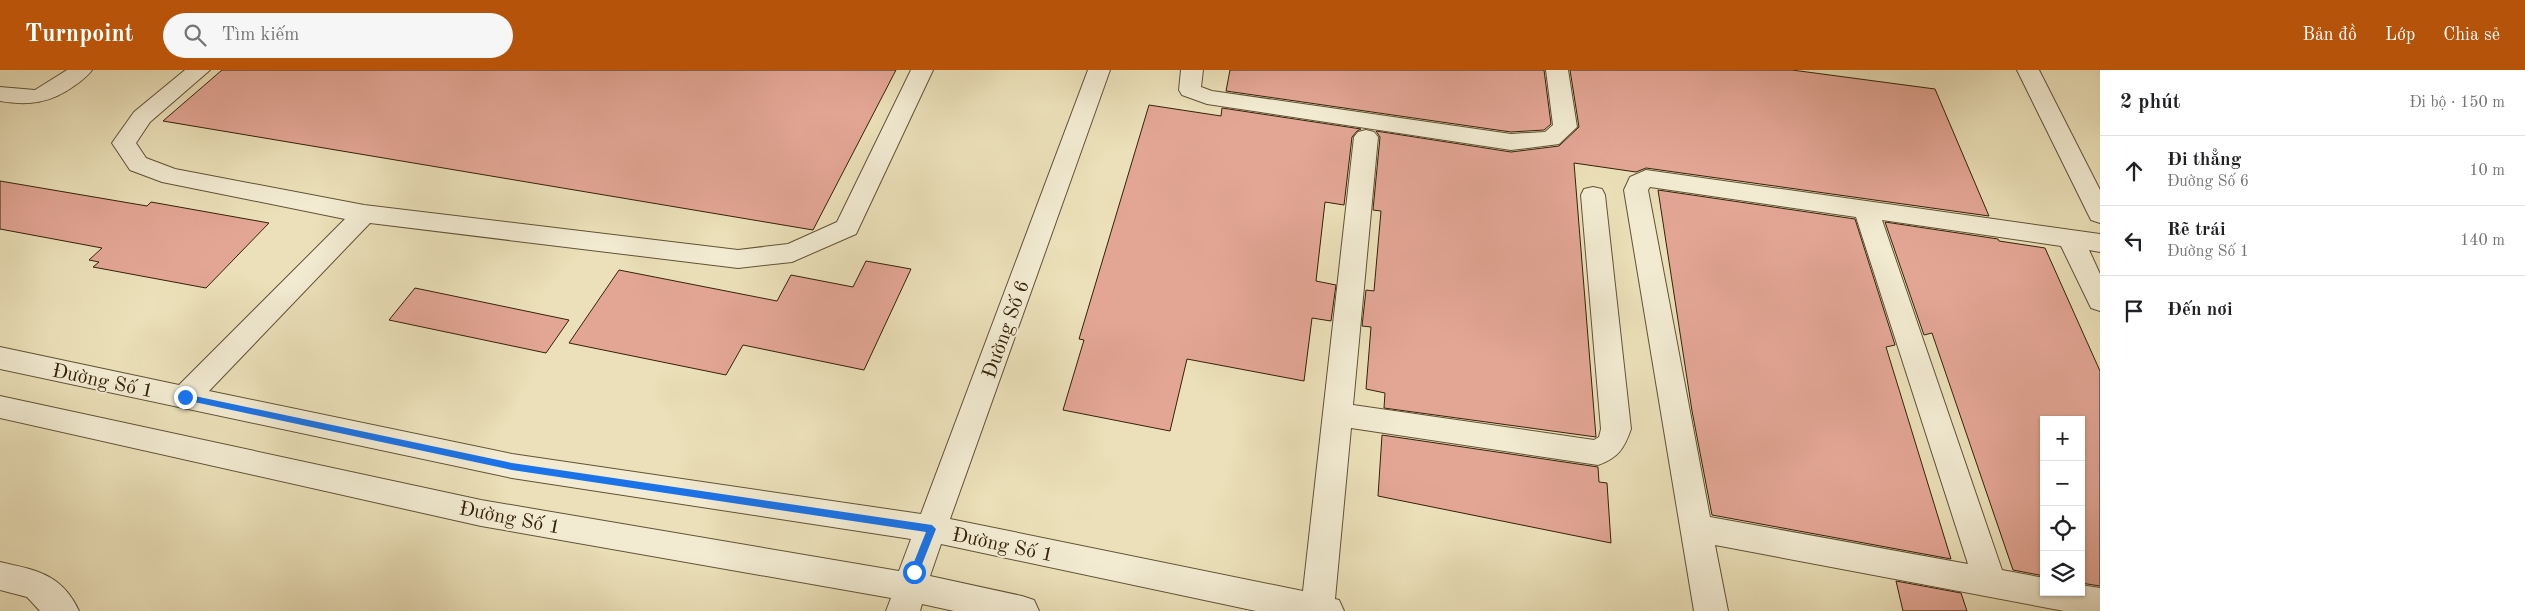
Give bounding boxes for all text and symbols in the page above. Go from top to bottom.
search box [163,13,513,58]
icon: search [181,21,209,49]
text: Turnpoint [25,23,133,47]
text: Tìm kiếm [221,26,299,45]
text: Bản đồ [2303,26,2357,44]
text: Lớp [2385,26,2415,44]
text: Chia sẻ [2443,26,2500,44]
text: 2 phút [2120,92,2180,113]
text: Đi bộ · 150 m [2409,95,2505,111]
text: Đi thẳng [2167,151,2241,170]
icon: ahead [2120,157,2148,185]
text: 10 m [2469,163,2505,179]
text: Đường Số 6 [2167,174,2249,190]
text: Rẽ trái [2167,221,2226,240]
icon: left [2120,227,2148,255]
text: 140 m [2460,233,2505,249]
text: Đường Số 1 [2167,244,2249,260]
street label: Đường Số 6 [980,278,1034,381]
icon: arrive [2120,297,2148,325]
text: Đến nơi [2167,301,2233,320]
street label: Đường Số 1 [50,361,155,402]
route end [174,386,197,409]
map controls [2040,416,2085,596]
button: + [2040,416,2085,461]
button: − [2040,461,2085,506]
street label: Đường Số 1 [457,499,562,539]
button: locate [2040,506,2085,551]
street label: Đường Số 1 [950,525,1055,566]
button: layers [2040,551,2085,596]
route start [903,561,926,584]

